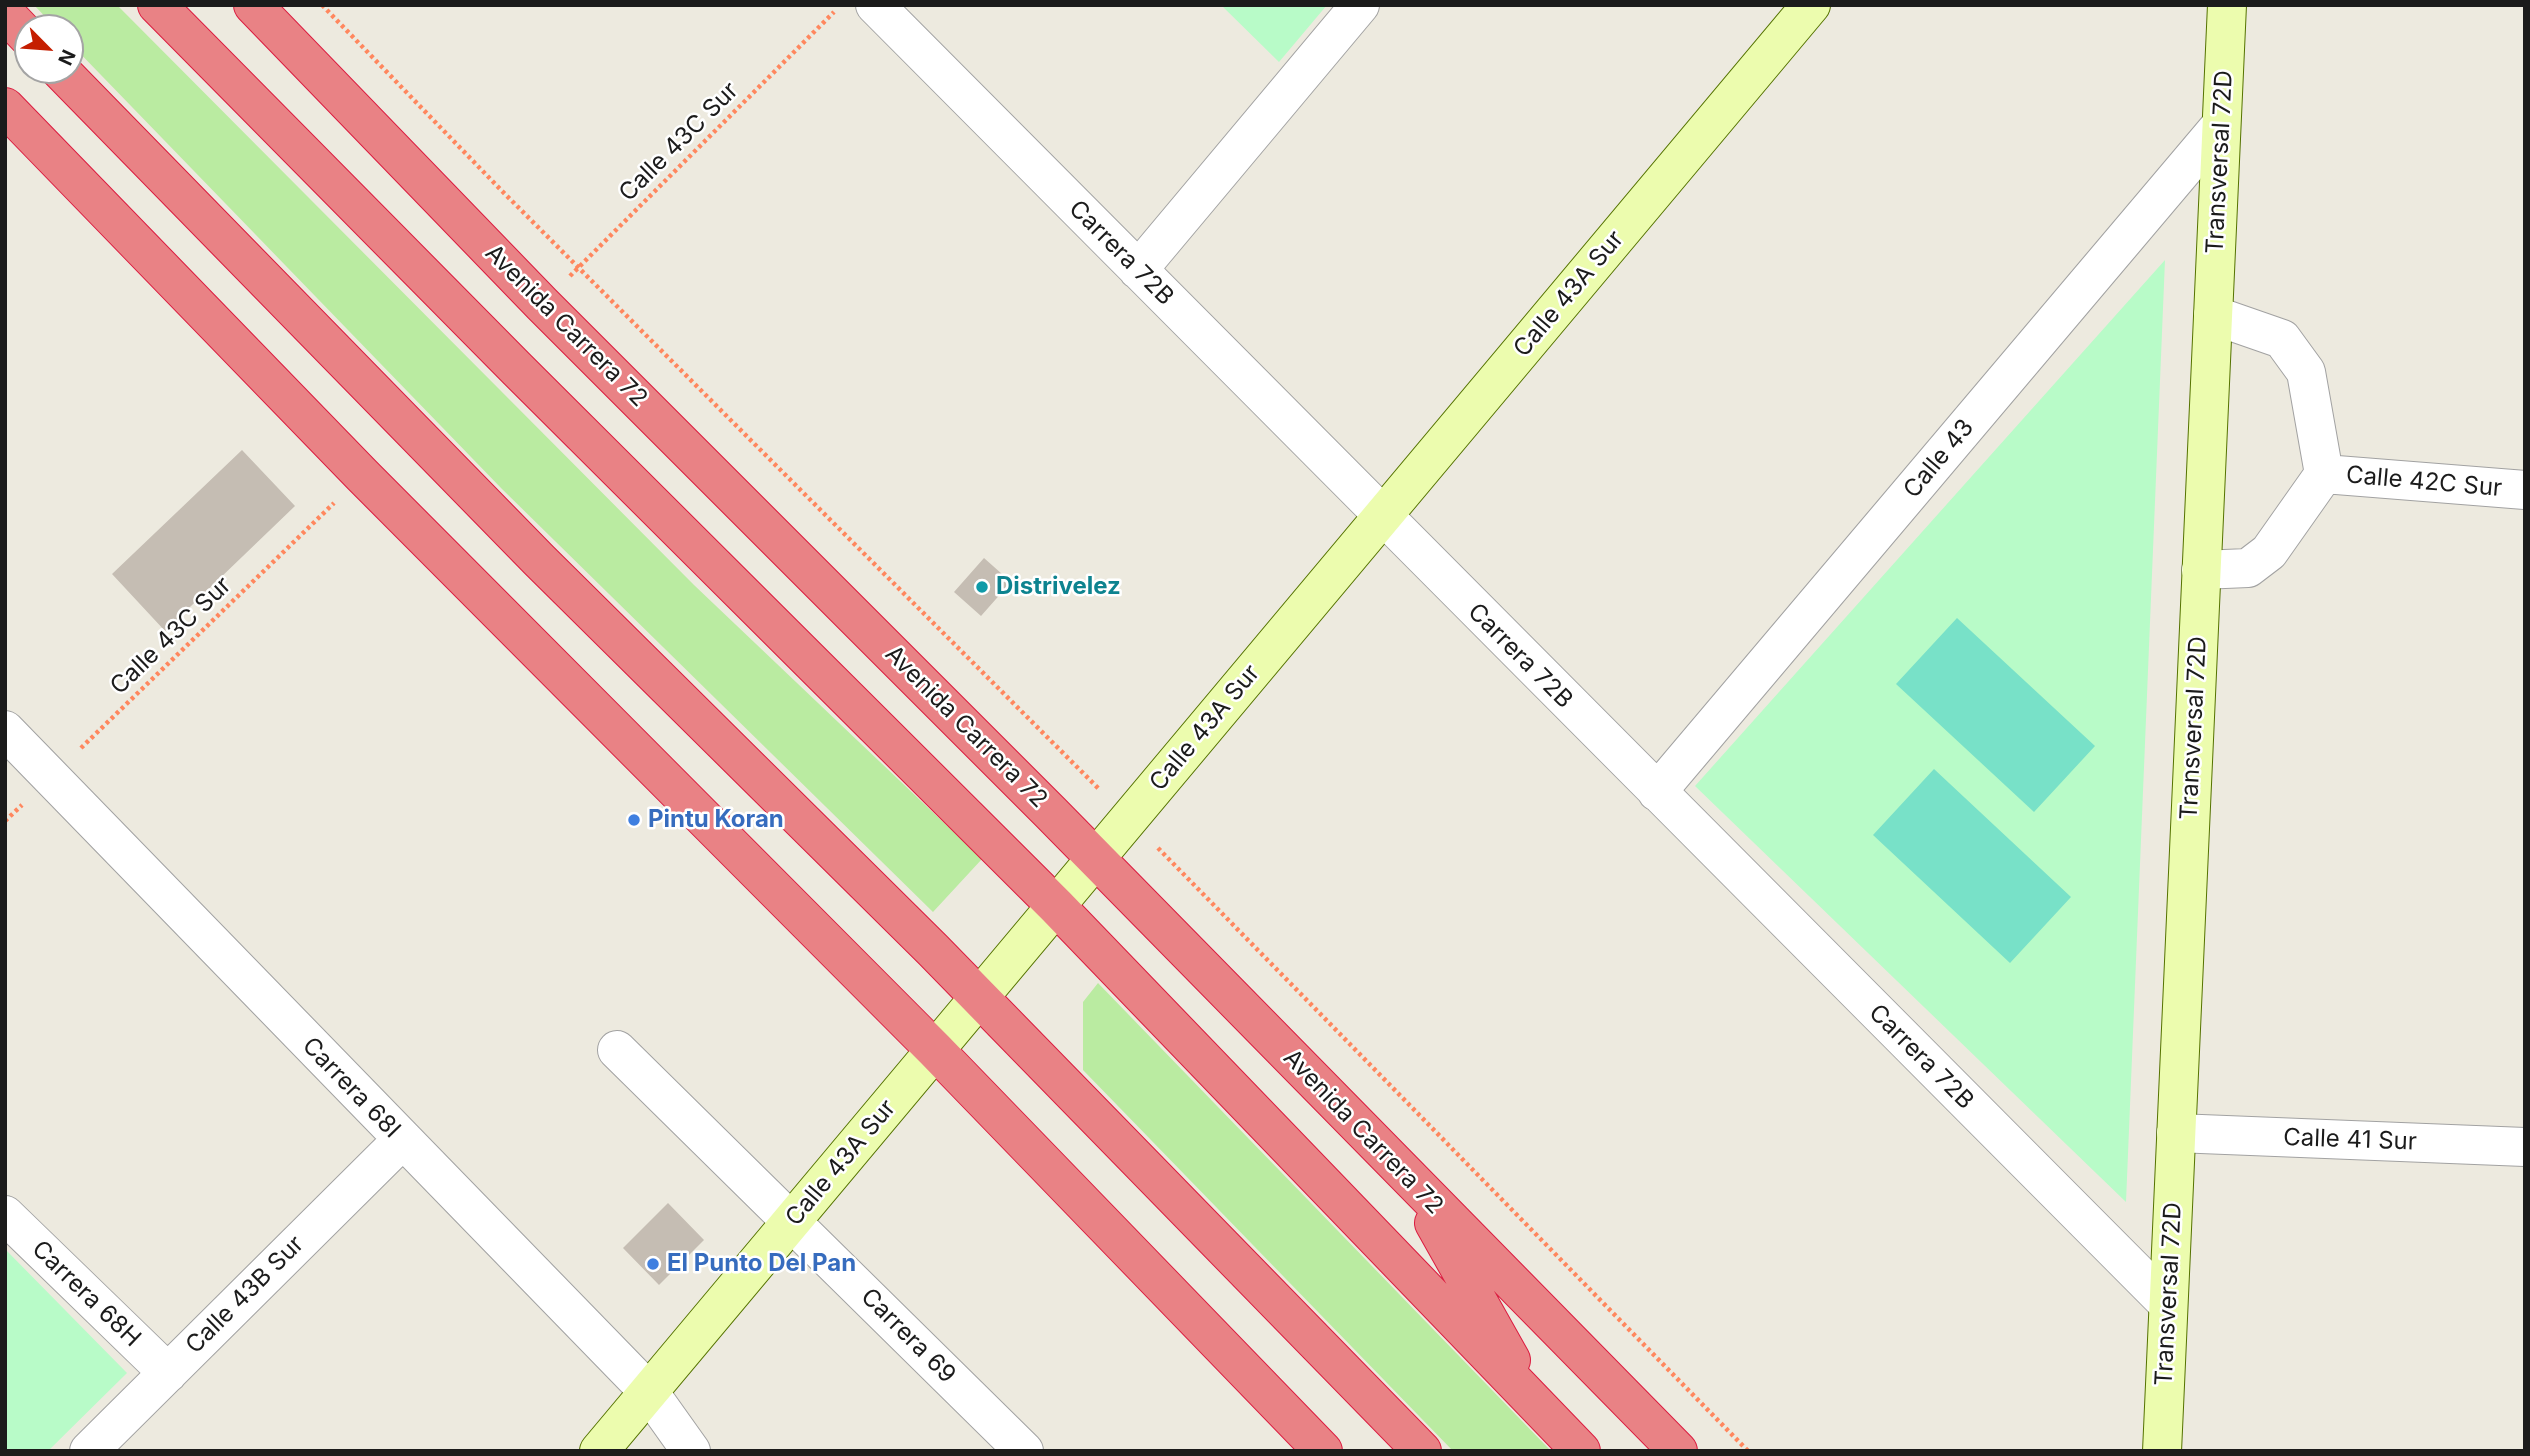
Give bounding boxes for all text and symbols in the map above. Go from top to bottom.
north arrow [14,14,84,84]
text: N [53,46,80,69]
street label: Transversal 72D [2201,69,2239,255]
street label: Calle 43C Sur [613,76,745,208]
street label: Carrera 72B [1063,195,1179,311]
street label: Calle 43A Sur [1508,225,1630,363]
street label: Avenida Carrera 72 [479,239,653,413]
street label: Calle 43 [1898,414,1980,504]
street label: Calle 42C Sur [2345,461,2503,503]
street label: Calle 43C Sur [105,571,237,701]
place label: Distrivelez [996,573,1121,601]
marker: Distrivelez [974,579,990,595]
street label: Carrera 72B [1462,598,1578,714]
street label: Transversal 72D [2175,635,2213,821]
street label: Avenida Carrera 72 [879,640,1053,814]
street label: Calle 43A Sur [1144,659,1266,797]
place label: Pintu Koran [648,806,784,834]
marker: Pintu Koran [626,812,642,828]
street label: Carrera 72B [1863,999,1979,1115]
street label: Carrera 68I [296,1032,406,1144]
street label: Avenida Carrera 72 [1277,1044,1449,1220]
street label: Calle 43A Sur [780,1094,902,1232]
street label: Calle 41 Sur [2283,1123,2417,1157]
street label: Transversal 72D [2150,1201,2188,1387]
street label: Calle 43B Sur [180,1230,310,1360]
street label: Carrera 68H [26,1235,146,1353]
place label: El Punto Del Pan [667,1250,856,1278]
marker: El Punto Del Pan [645,1256,661,1272]
street label: Carrera 69 [855,1283,961,1389]

